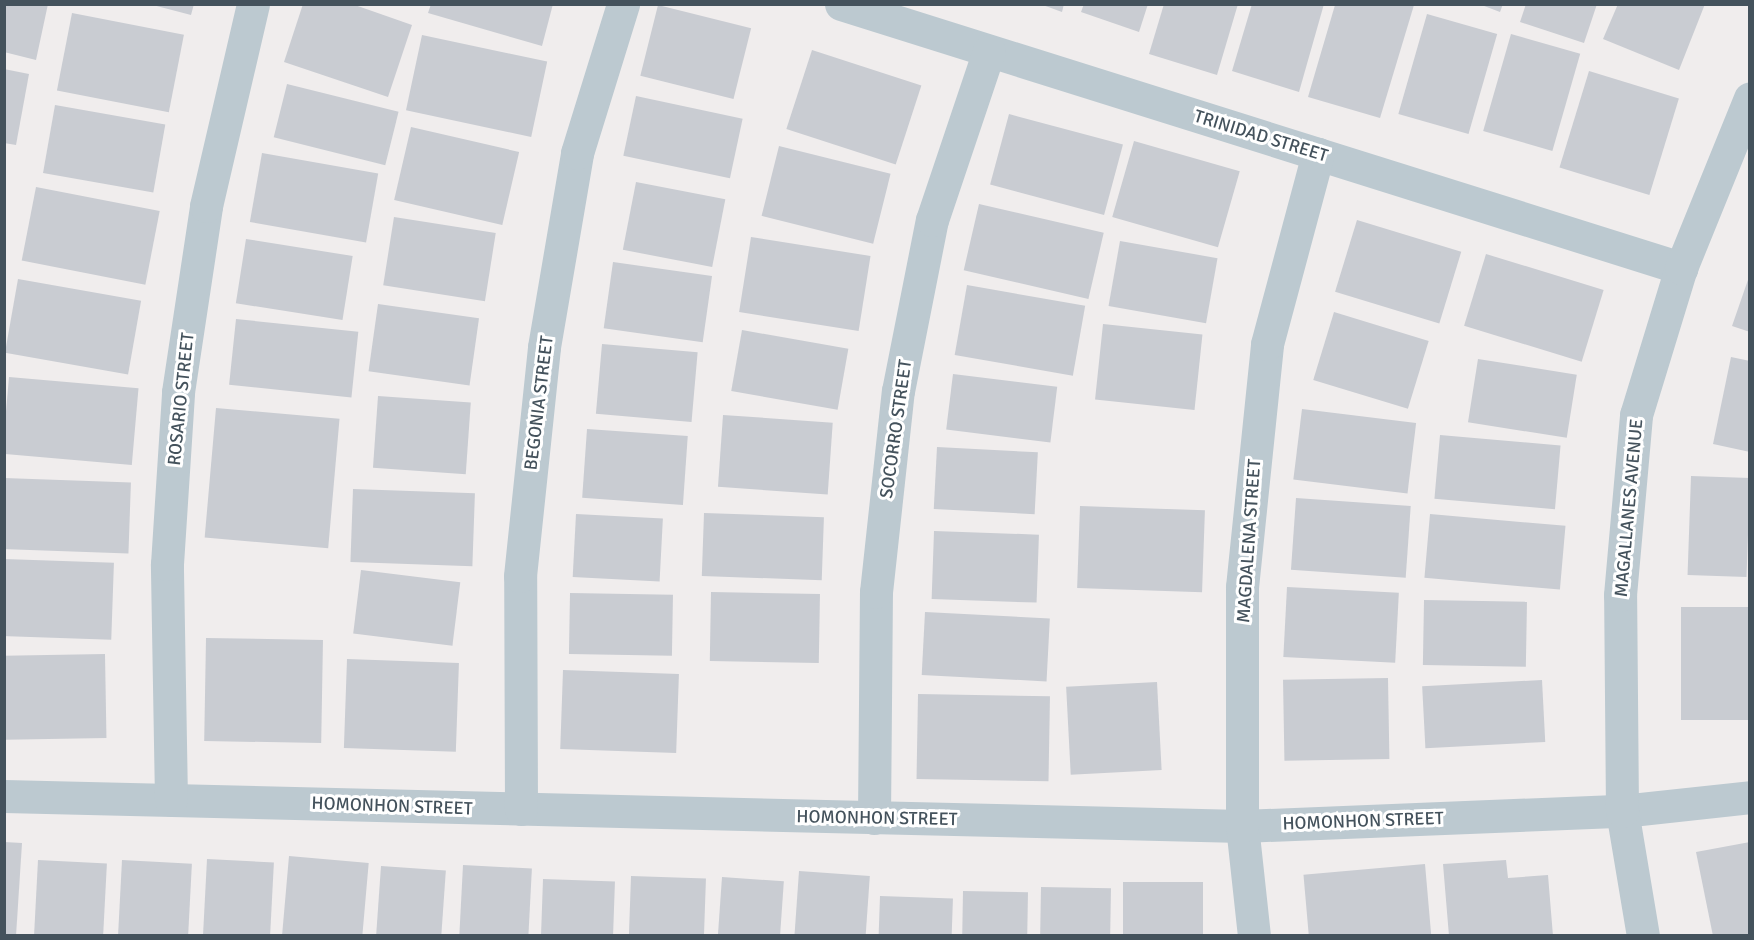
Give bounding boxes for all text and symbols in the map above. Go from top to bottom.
street label: TRINIDAD STREET [1191,105,1331,167]
street label: ROSARIO STREET [163,331,199,467]
street label: BEGONIA STREET [520,335,558,471]
street label: SOCORRO STREET [876,358,916,500]
street label: MAGALLANES AVENUE [1610,418,1648,598]
street label: MAGDALENA STREET [1232,458,1266,624]
street label: HOMONHON STREET [311,792,473,820]
street label: HOMONHON STREET [796,806,958,830]
street label: HOMONHON STREET [1282,807,1444,835]

